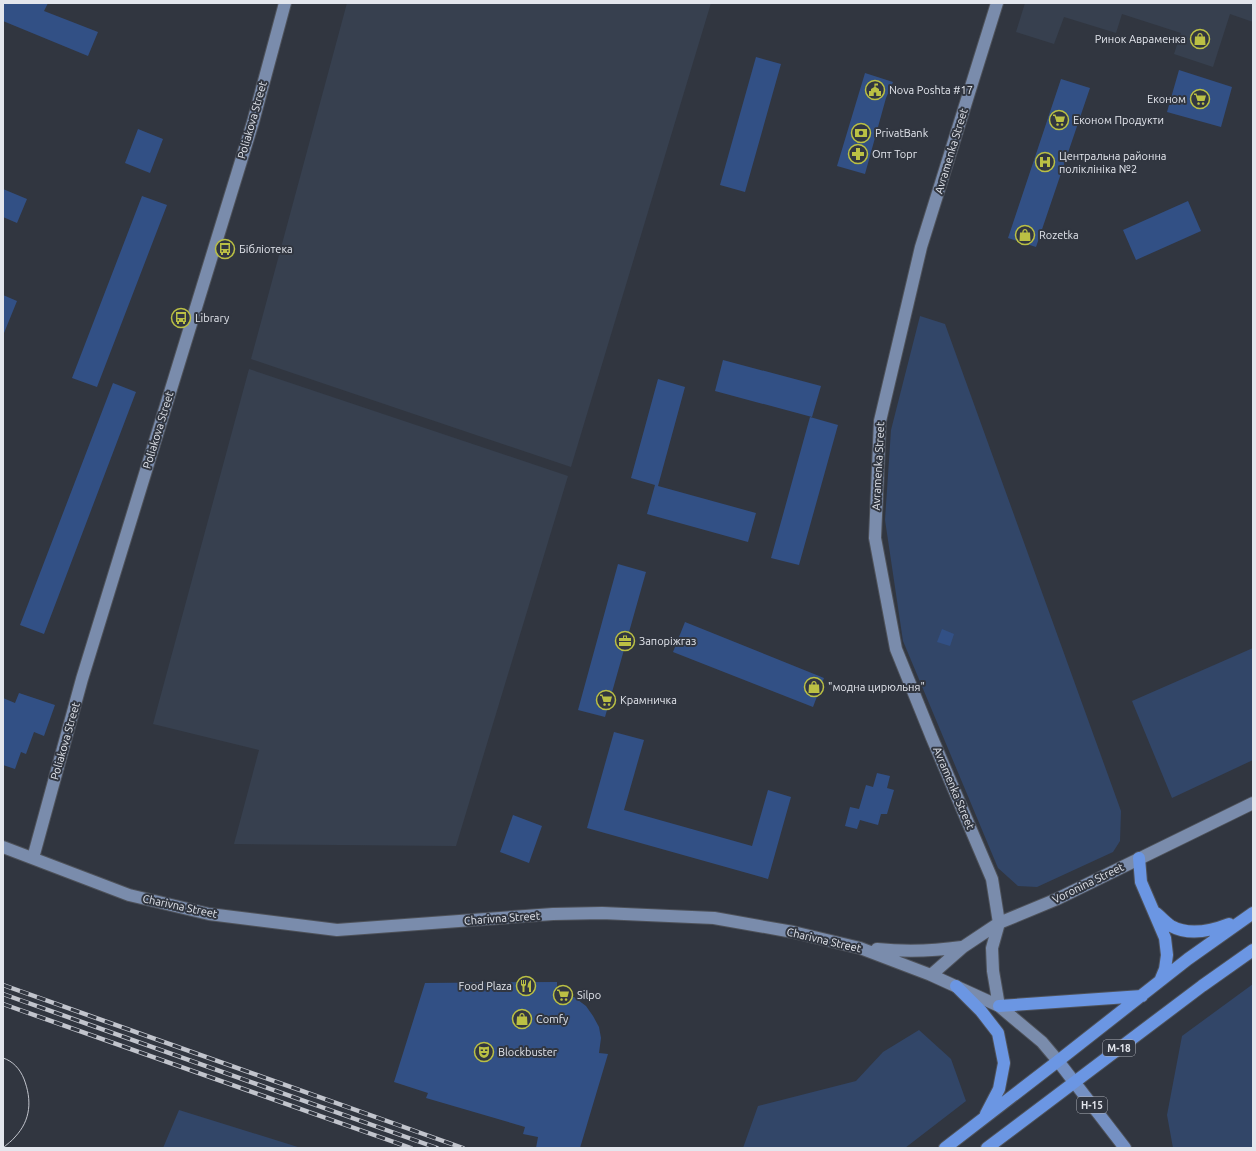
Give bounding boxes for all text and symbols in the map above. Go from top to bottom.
shop icon: Ринок Авраменка [1189,28,1211,50]
place label: Ринок Авраменка [1095,33,1186,45]
street label: Poliakova Street [235,79,269,160]
public building icon: Nova Poshta #17 [864,79,886,101]
place label: Nova Poshta #17 [889,84,973,96]
supermarket icon: Економ [1189,88,1211,110]
place label: Економ [1147,93,1186,105]
street label: Avramenka Street [932,106,970,195]
supermarket icon: Економ Продукти [1048,109,1070,131]
place label: Економ Продукти [1073,114,1164,126]
bank icon: PrivatBank [850,122,872,144]
place label: PrivatBank [875,127,929,139]
pharmacy icon: Опт Торг [847,143,869,165]
place label: Опт Торг [872,148,918,160]
place label: Центральна районна поліклініка №2 [1059,150,1166,175]
hospital icon: Центральна районна поліклініка №2 [1034,151,1056,173]
shop icon: Rozetka [1014,224,1036,246]
place label: Rozetka [1039,229,1079,241]
bus stop icon: Бібліотека [214,238,236,260]
place label: Бібліотека [239,243,293,255]
bus stop icon: Library [170,307,192,329]
place label: Library [195,312,230,324]
street label: Poliakova Street [141,389,176,470]
street label: Avramenka Street [870,421,886,510]
office icon: Запоріжгаз [614,630,636,652]
place label: Запоріжгаз [639,635,696,647]
shop icon: "модна цирюльня" [803,676,825,698]
place label: "модна цирюльня" [828,681,925,693]
supermarket icon: Крамничка [595,689,617,711]
place label: Крамничка [620,694,677,706]
street label: Poliakova Street [48,700,82,781]
street label: Avramenka Street [931,745,977,832]
street label: Voronina Street [1050,860,1126,905]
street label: Charivna Street [142,892,219,920]
street label: Charivna Street [464,909,541,927]
street label: Charivna Street [786,926,863,955]
restaurant icon: Food Plaza [515,975,537,997]
place label: Food Plaza [459,980,512,992]
supermarket icon: Silpo [552,984,574,1006]
place label: Silpo [577,989,601,1001]
shop icon: Comfy [511,1008,533,1030]
place label: Comfy [536,1013,569,1025]
road number: М-18 [1103,1040,1135,1056]
theatre icon: Blockbuster [473,1041,495,1063]
place label: Blockbuster [498,1046,558,1058]
road number: Н-15 [1077,1097,1107,1113]

